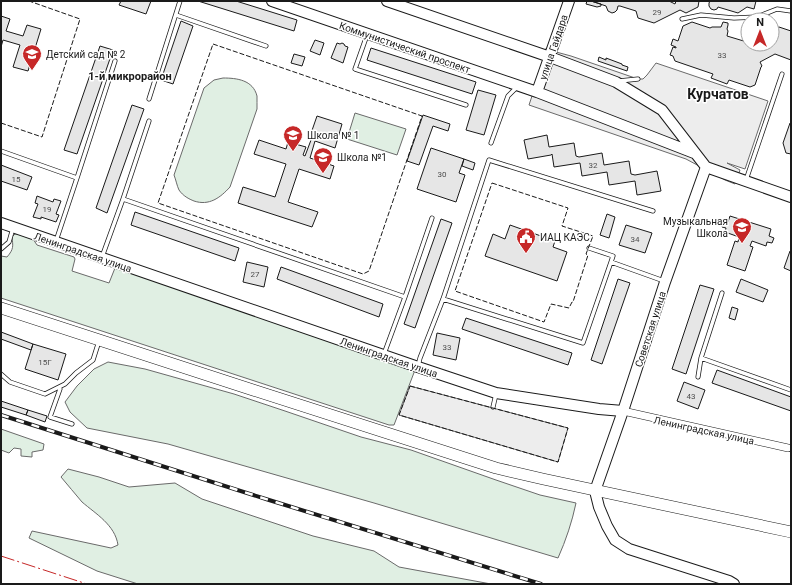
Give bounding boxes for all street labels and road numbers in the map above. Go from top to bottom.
street label: улица Гайдара [537,13,570,81]
street label: Коммунистический проспект [338,20,472,75]
street label: Ленинградская улица [33,231,133,274]
street label: Советская улица [633,290,668,368]
street label: Ленинградская улица [339,336,439,379]
street label: Ленинградская улица [653,414,755,447]

